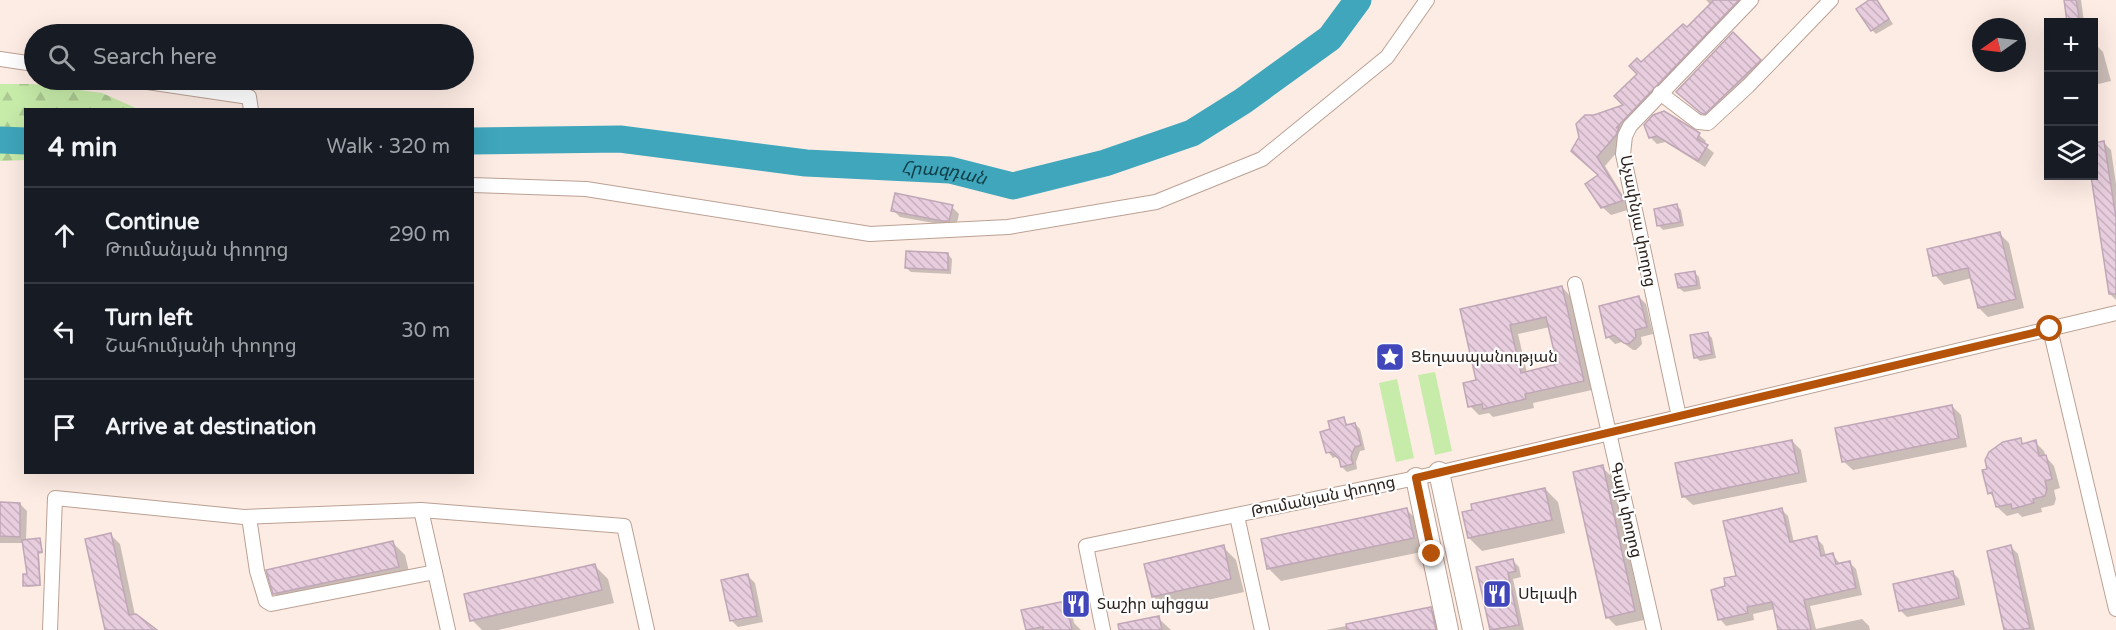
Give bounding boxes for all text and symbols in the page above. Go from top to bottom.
north arrow [1972,18,2026,72]
map controls [2044,18,2098,180]
button: + [2044,18,2098,72]
search box [24,24,474,90]
icon: search [45,41,78,74]
text: Search here [93,44,217,70]
button: − [2044,72,2098,126]
button: layers [2044,126,2098,180]
text: 4 min [48,132,117,163]
text: Walk · 320 m [327,135,450,159]
street label: Աչափնյա փողոց [1615,153,1661,289]
water label: Հրազդան [901,157,990,190]
text: Continue [105,209,200,235]
icon: ahead [48,219,81,252]
text: 290 m [389,223,450,247]
text: Թումանյան փողոց [105,238,289,262]
text: Turn left [105,305,193,331]
icon: left [48,315,81,348]
route start [2036,315,2062,341]
text: 30 m [401,319,450,343]
text: Շահումյանի փողոց [105,334,297,358]
place icon: Ցեղասպանության [1374,341,1406,373]
place label: Ցեղասպանության [1411,347,1558,367]
icon: arrive [48,411,81,444]
text: Arrive at destination [105,414,316,440]
street label: Գայի փողոց [1605,460,1647,560]
street label: Թումանյան փողոց [1249,472,1397,522]
route end [1418,540,1444,566]
restaurant icon: Սելավի [1481,578,1513,610]
place label: Սելավի [1518,584,1578,604]
restaurant icon: Տաշիր պիցցա [1060,588,1092,620]
place label: Տաշիր պիցցա [1097,594,1209,614]

